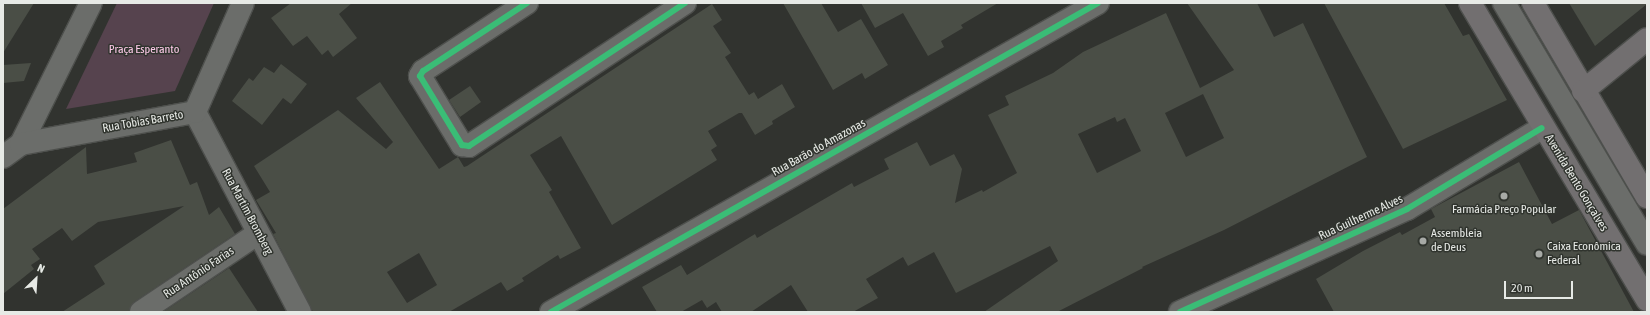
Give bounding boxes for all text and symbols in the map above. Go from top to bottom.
park label: Praça Esperanto [109,43,179,57]
street label: Rua Tobias Barreto [101,108,185,136]
street label: Rua Barão do Amazonas [770,116,868,180]
street label: Avenida Bento Gonçalves [1541,132,1611,234]
street label: Rua Martim Bromberg [218,166,276,258]
marker: Farmácia Preço Popular [1499,191,1509,201]
street label: Rua Guilherme Alves [1317,192,1405,244]
place label: Farmácia Preço Popular [1452,203,1556,217]
place label: Assembleia de Deus [1431,227,1482,255]
marker: Assembleia de Deus [1418,236,1428,246]
place label: Caixa Econômica Federal [1547,240,1621,268]
street label: Rua Antônio Farias [161,244,237,302]
marker: Caixa Econômica Federal [1534,249,1544,259]
north arrow [16,259,56,299]
text: N [36,261,47,275]
scale bar [1506,273,1575,299]
text: 20 m [1511,281,1533,295]

